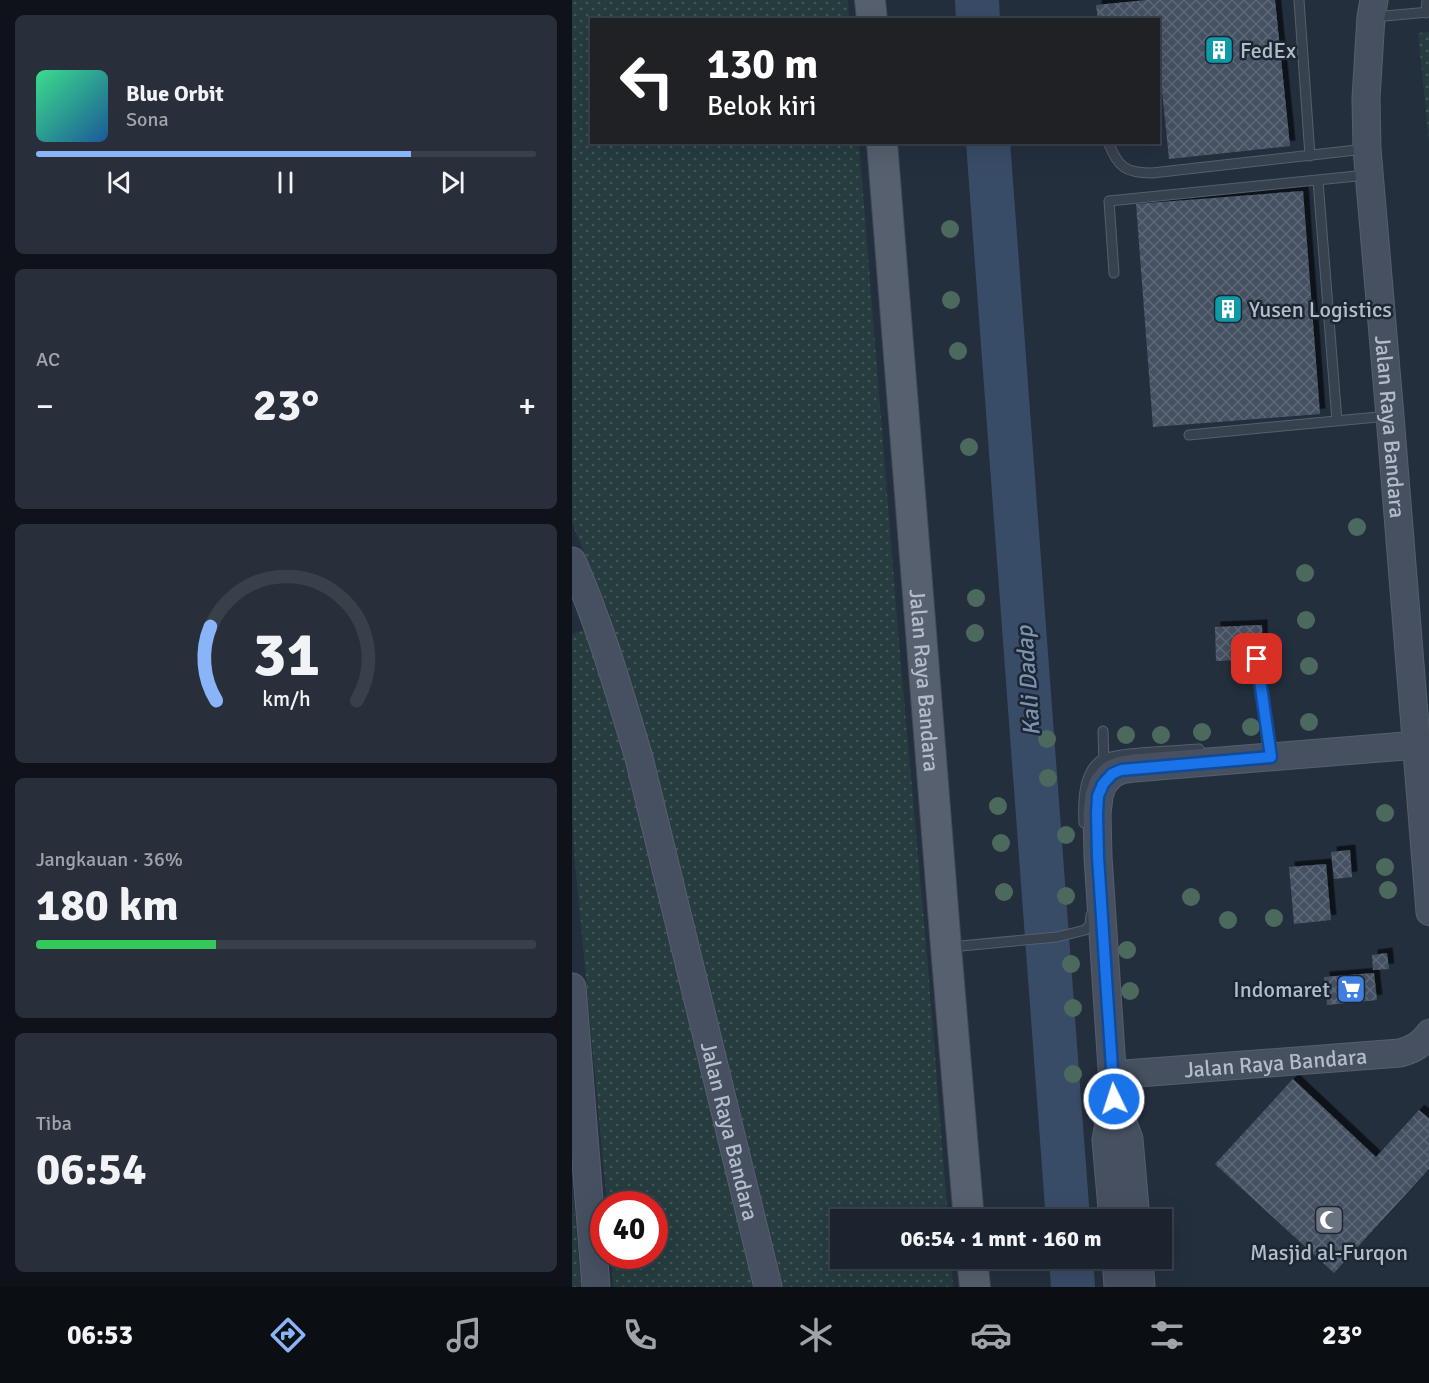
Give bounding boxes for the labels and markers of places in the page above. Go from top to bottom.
building icon: FedEx [1203,34,1235,66]
place label: FedEx [1240,37,1296,64]
building icon: Yusen Logistics [1212,293,1244,325]
place label: Yusen Logistics [1249,296,1392,323]
pin [1231,633,1282,684]
supermarket icon: Indomaret [1335,973,1367,1005]
place label: Indomaret [1233,976,1330,1003]
mosque icon: Masjid al-Furqon [1313,1204,1345,1236]
place label: Masjid al-Furqon [1250,1239,1408,1266]

